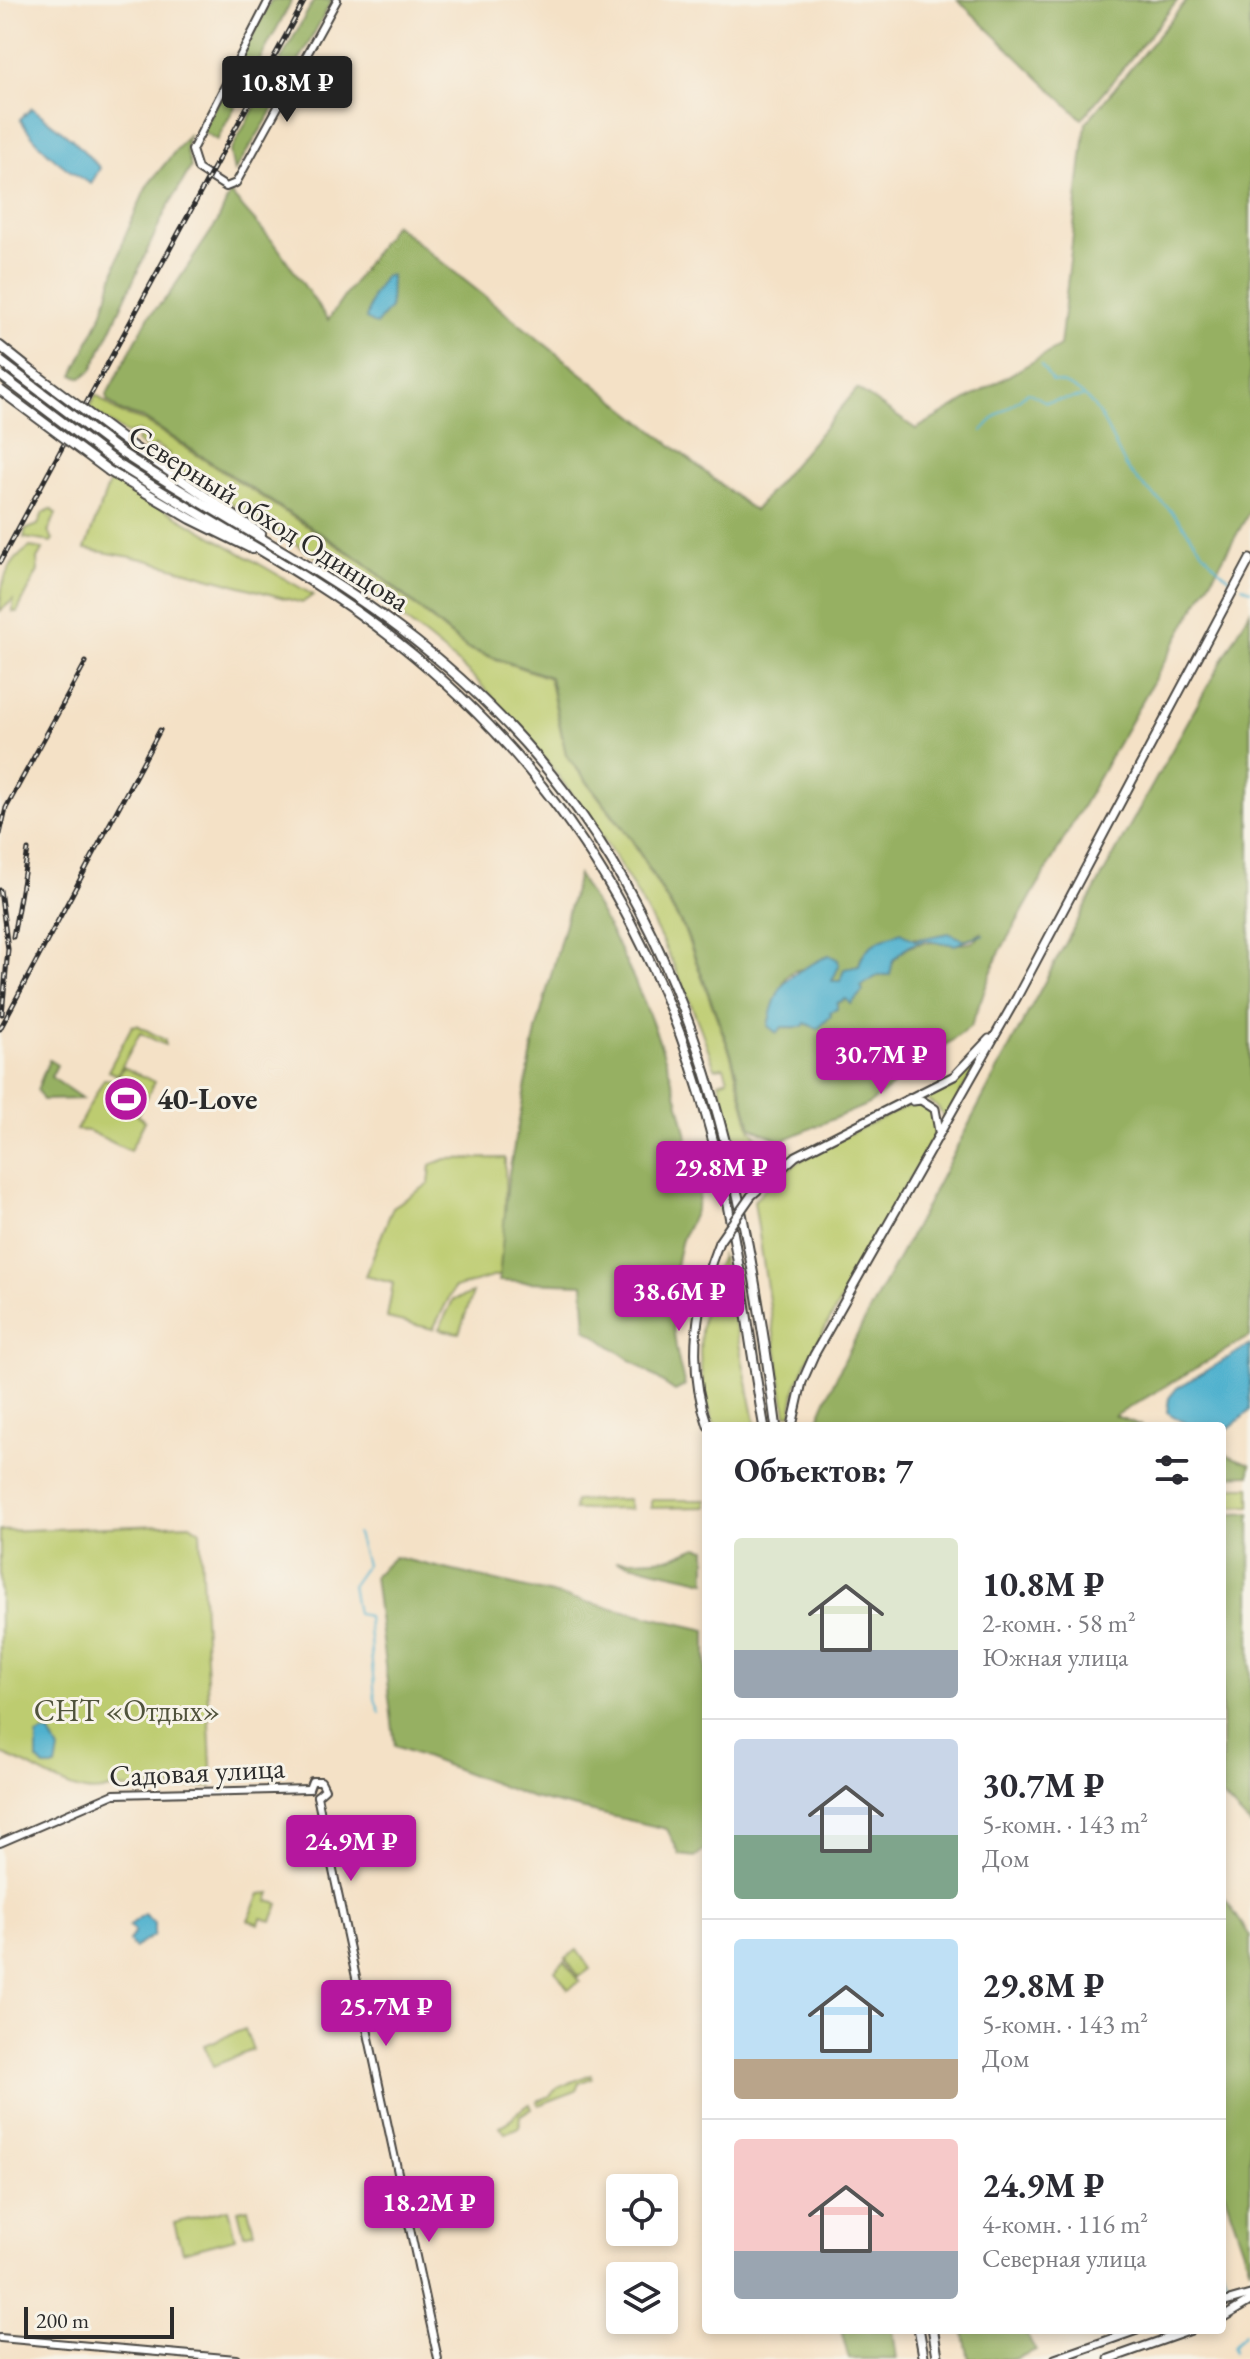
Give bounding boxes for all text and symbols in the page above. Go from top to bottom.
pin: 10.8M ₽ [213,56,361,124]
text: 10.8M ₽ [240,65,334,99]
street label: Северный обход Одинцова [121,415,417,620]
pin: 30.7M ₽ [807,1028,955,1096]
text: 30.7M ₽ [834,1037,928,1071]
sports icon: 40-Love [102,1075,150,1123]
place label: 40-Love [157,1079,257,1118]
pin: 29.8M ₽ [647,1141,795,1209]
text: 29.8M ₽ [674,1150,768,1184]
pin: 38.6M ₽ [605,1265,753,1333]
text: 38.6M ₽ [632,1274,726,1308]
text: Объектов: 7 [734,1448,913,1492]
icon: filters [1150,1448,1194,1492]
text: 10.8M ₽ [982,1562,1105,1606]
icon: home [798,1570,894,1666]
text: 2-комн. · 58 m² [982,1606,1136,1640]
text: Южная улица [982,1640,1128,1674]
park label: СНТ «Отдых» [34,1691,220,1730]
street label: Садовая улица [108,1747,286,1796]
text: 30.7M ₽ [982,1763,1105,1807]
icon: home [798,1771,894,1867]
text: 5-комн. · 143 m² [982,1807,1148,1841]
pin: 24.9M ₽ [277,1815,425,1883]
text: 24.9M ₽ [304,1824,398,1858]
text: Дом [982,1841,1029,1875]
text: 29.8M ₽ [982,1963,1105,2007]
icon: home [798,1971,894,2067]
pin: 25.7M ₽ [312,1980,460,2048]
text: 25.7M ₽ [339,1989,433,2023]
text: 5-комн. · 143 m² [982,2007,1148,2041]
text: Дом [982,2041,1029,2075]
text: 24.9M ₽ [982,2163,1105,2207]
icon: home [798,2171,894,2267]
map controls [606,2174,678,2334]
button: locate [606,2174,678,2246]
pin: 18.2M ₽ [355,2176,503,2244]
text: 18.2M ₽ [382,2185,476,2219]
text: 4-комн. · 116 m² [982,2207,1148,2241]
text: Северная улица [982,2241,1147,2275]
button: layers [606,2262,678,2334]
scale bar [24,2303,174,2339]
text: 200 m [36,2306,89,2335]

